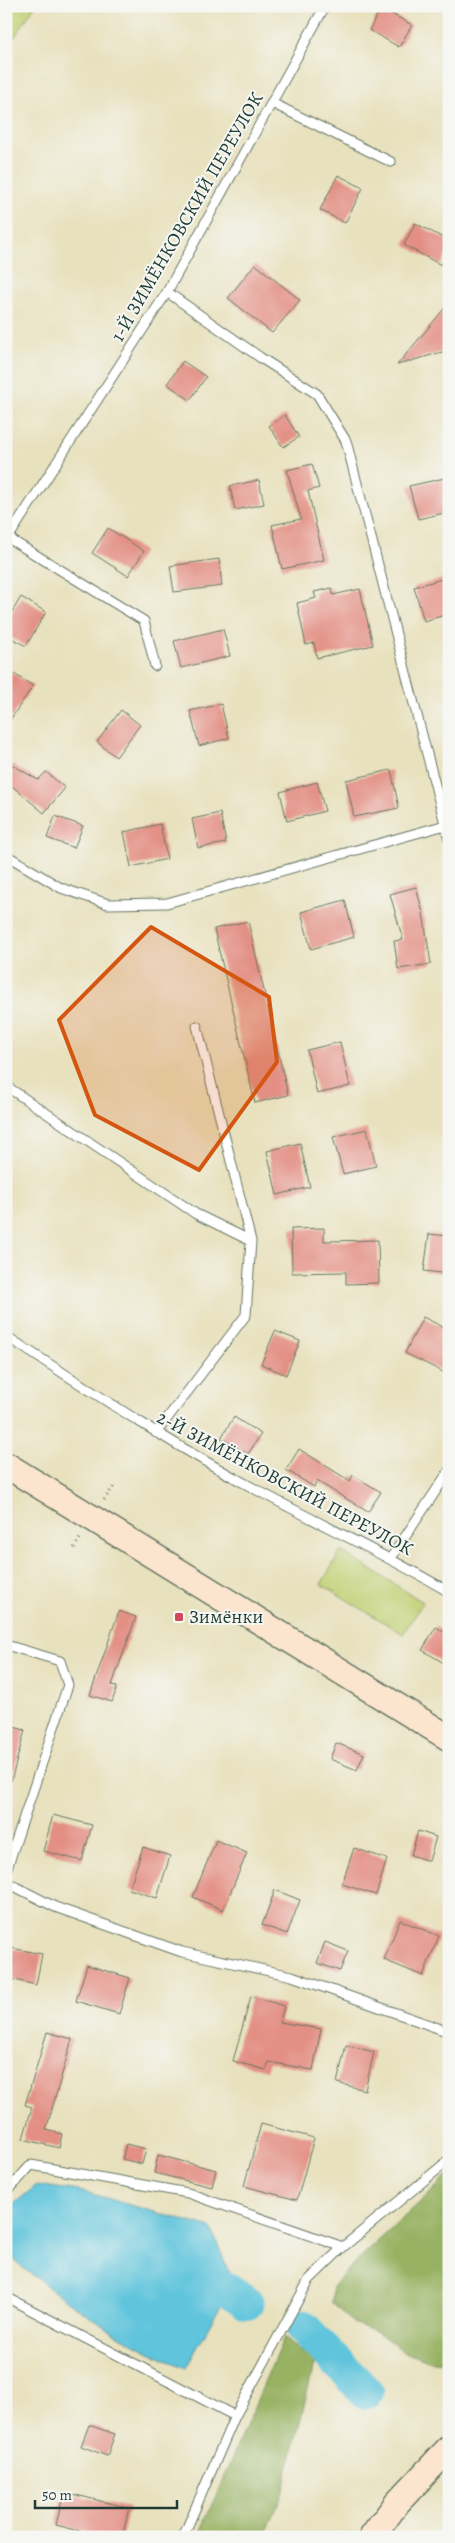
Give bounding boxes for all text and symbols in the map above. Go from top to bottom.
street label: 1-Й ЗИМЁНКОВСКИЙ ПЕРЕУЛОК [105,87,269,347]
street label: 2-Й ЗИМЁНКОВСКИЙ ПЕРЕУЛОК [152,1404,418,1562]
place label: Зимёнки [189,1604,263,1630]
marker: Зимёнки [173,1611,185,1623]
scale bar [35,2478,178,2510]
text: 50 m [42,2485,72,2505]

